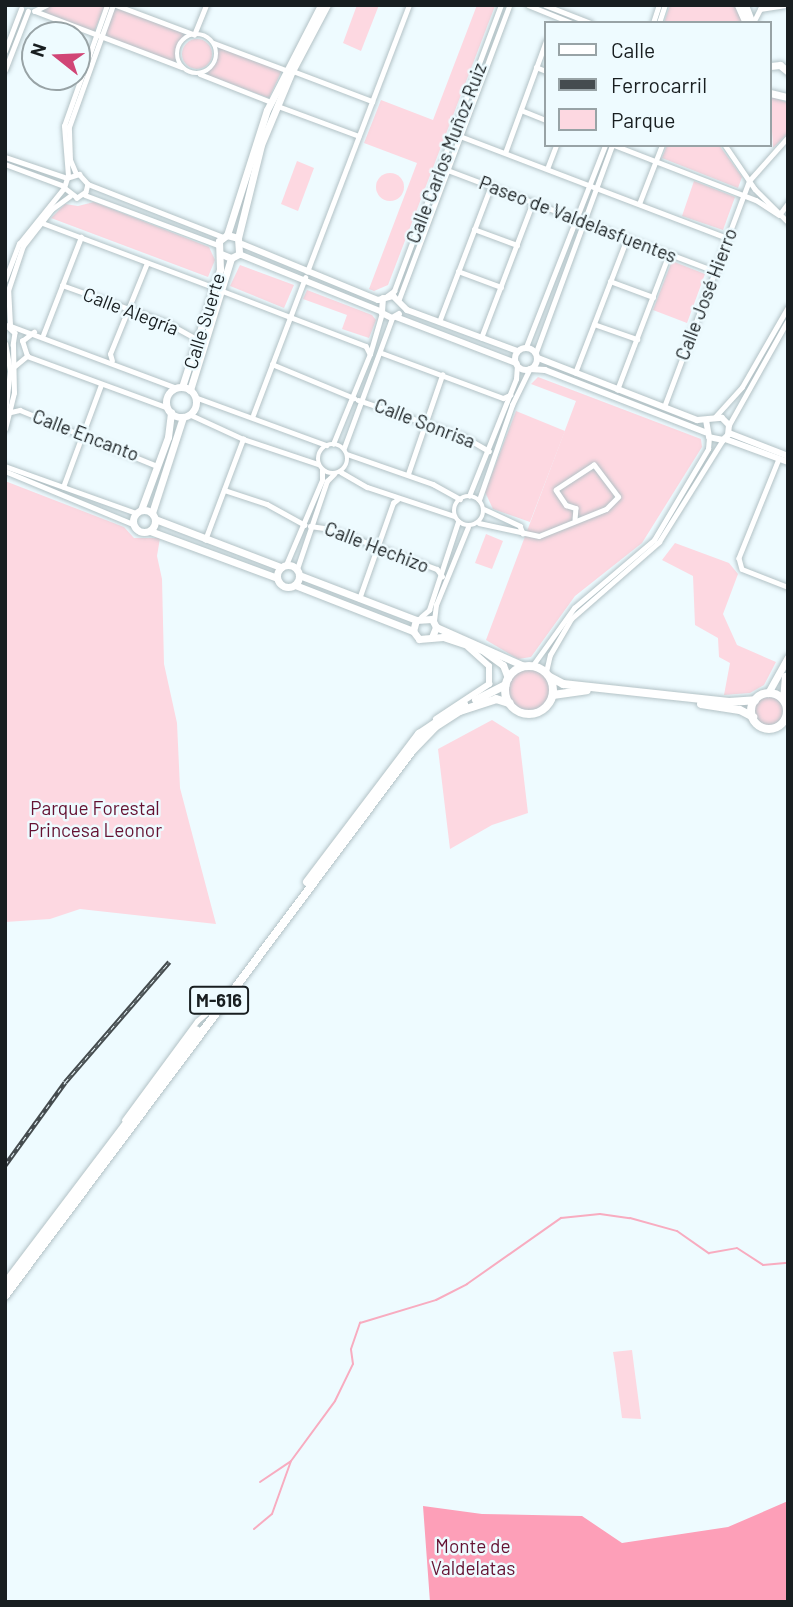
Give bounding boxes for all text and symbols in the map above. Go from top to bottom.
north arrow [21,21,91,91]
legend [544,21,772,147]
text: Calle [611,37,655,62]
text: N [25,40,50,60]
street label: Calle Carlos Muñoz Ruiz [401,60,491,246]
text: Ferrocarril [611,72,707,97]
text: Parque [611,107,676,132]
street label: Paseo de Valdelasfuentes [476,171,680,267]
street label: Calle José Hierro [670,225,742,363]
street label: Calle Suerte [179,270,229,372]
street label: Calle Alegría [80,282,182,340]
street label: Calle Sonrisa [371,393,479,453]
street label: Calle Encanto [30,404,142,466]
street label: Calle Hechizo [322,517,432,577]
park label: Parque Forestal Princesa Leonor [28,797,162,841]
road number: M-616 [188,986,250,1015]
park label: Monte de Valdelatas [431,1535,515,1579]

